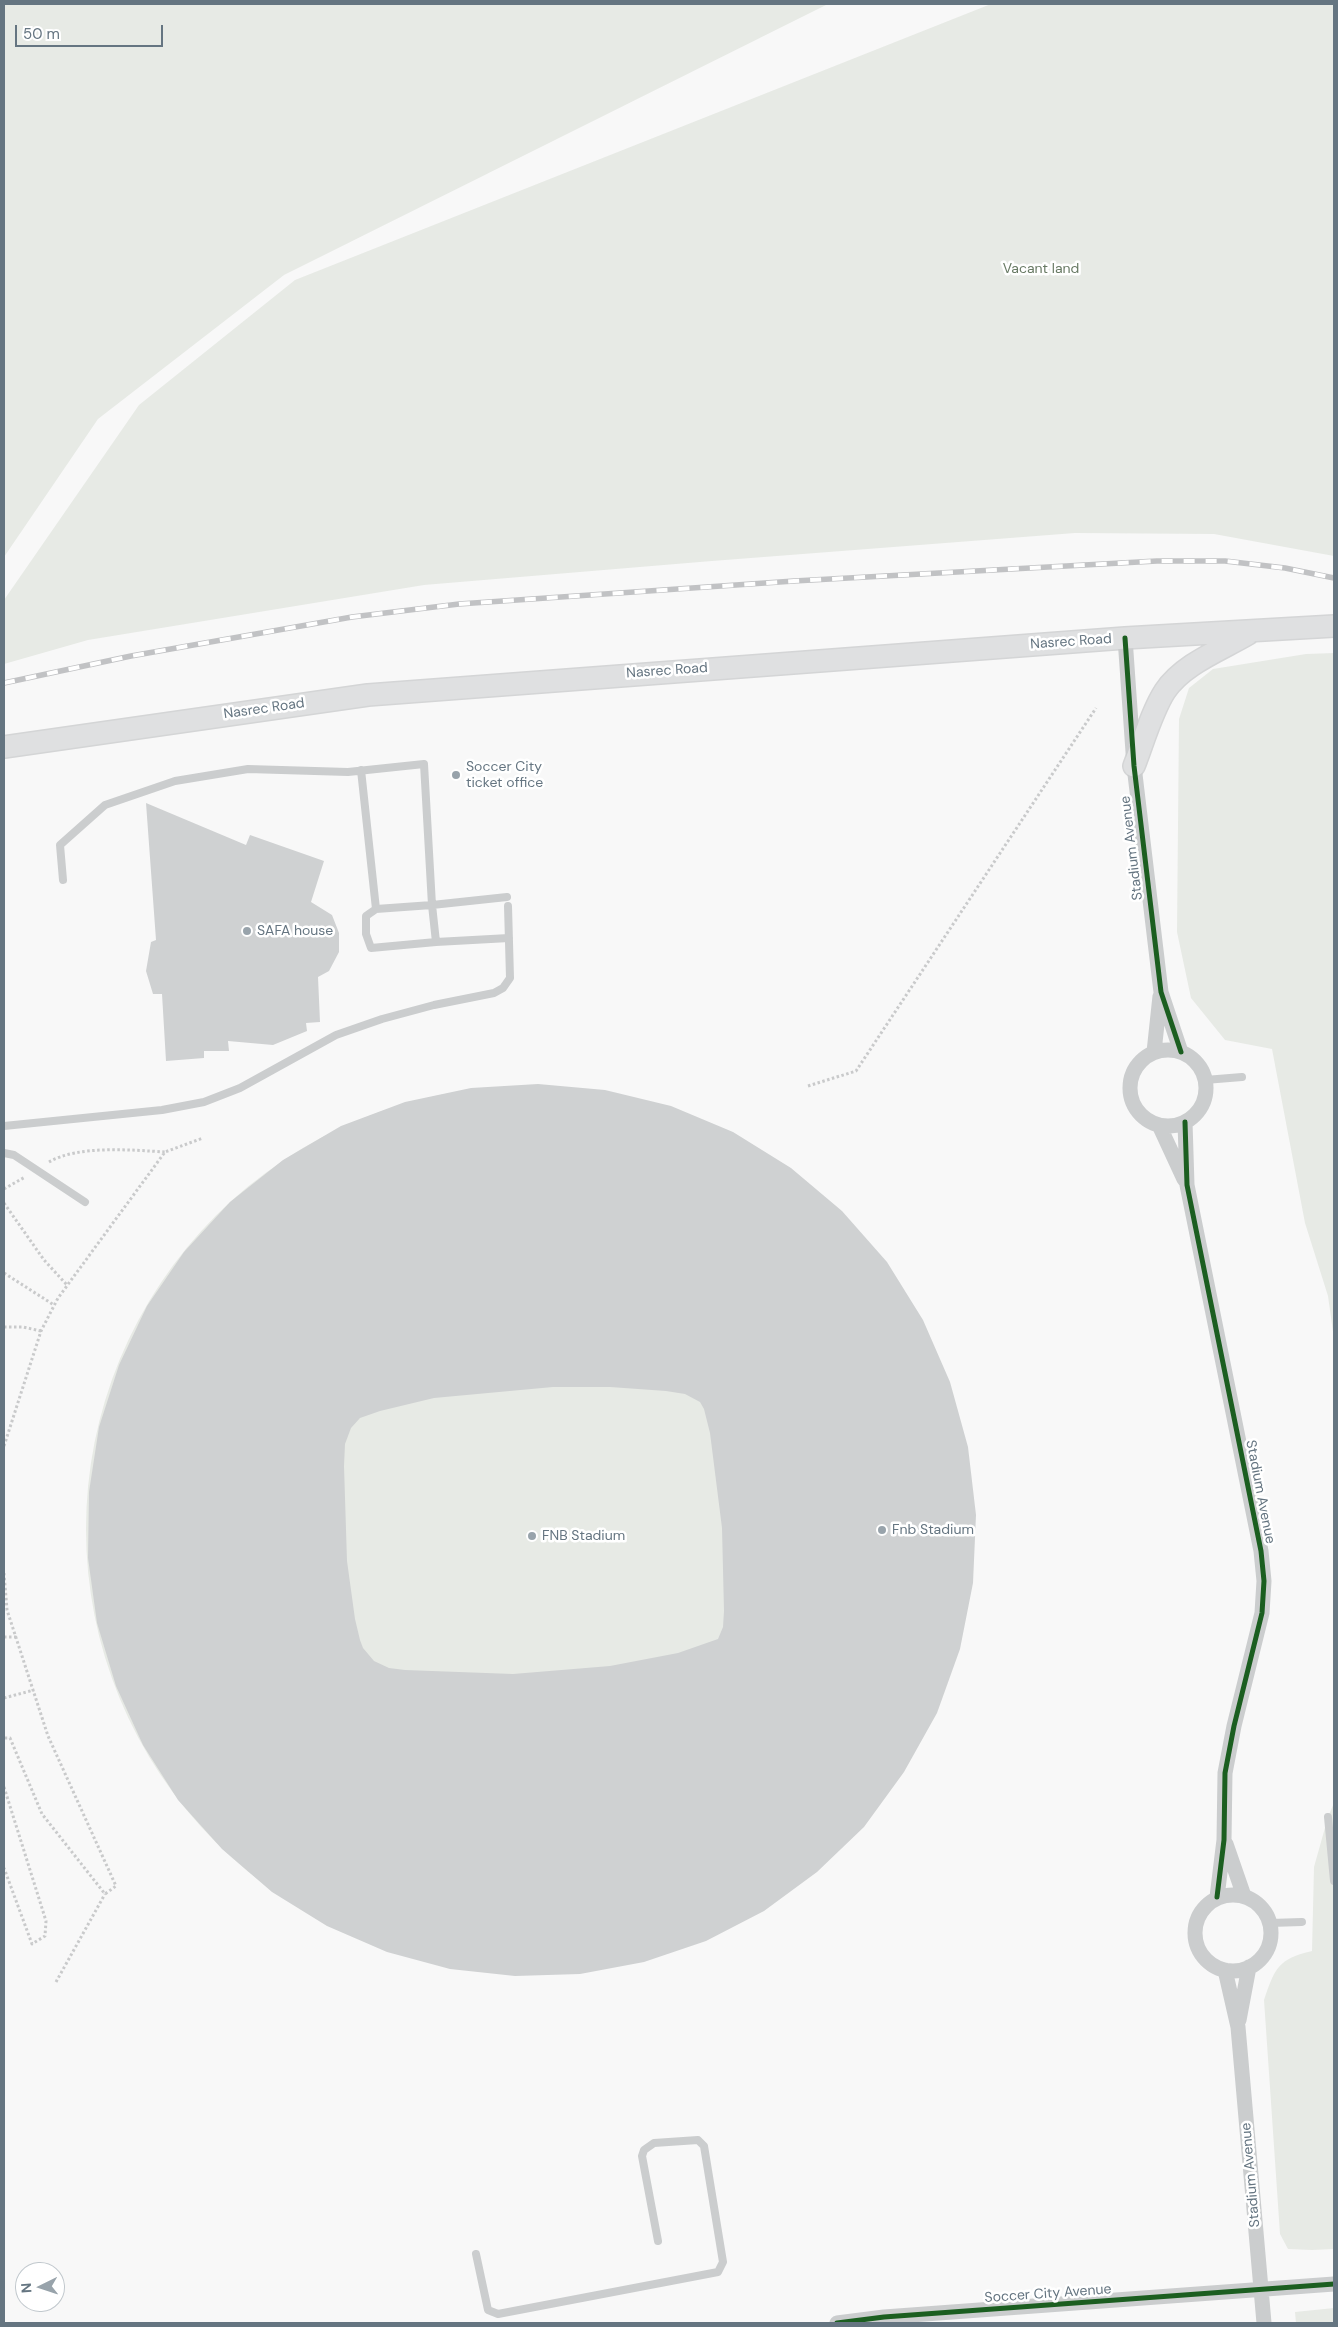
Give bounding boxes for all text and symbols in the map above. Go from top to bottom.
scale bar [18,15,165,47]
text: 50 m [23,24,60,44]
park label: Vacant land [1003,261,1079,277]
street label: Nasrec Road [1030,631,1112,653]
street label: Nasrec Road [626,660,708,682]
street label: Nasrec Road [222,695,306,723]
place label: Soccer City ticket office [466,759,543,792]
marker: Soccer City ticket office [450,769,462,781]
street label: Stadium Avenue [1117,795,1147,901]
place label: SAFA house [257,923,333,939]
marker: SAFA house [241,925,253,937]
street label: Stadium Avenue [1242,1439,1278,1545]
place label: Fnb Stadium [892,1522,974,1538]
marker: Fnb Stadium [876,1524,888,1536]
place label: FNB Stadium [542,1528,625,1544]
marker: FNB Stadium [526,1530,538,1542]
street label: Stadium Avenue [1238,2122,1264,2228]
north arrow [15,2262,65,2312]
street label: Soccer City Avenue [984,2281,1112,2307]
text: N [17,2282,35,2294]

